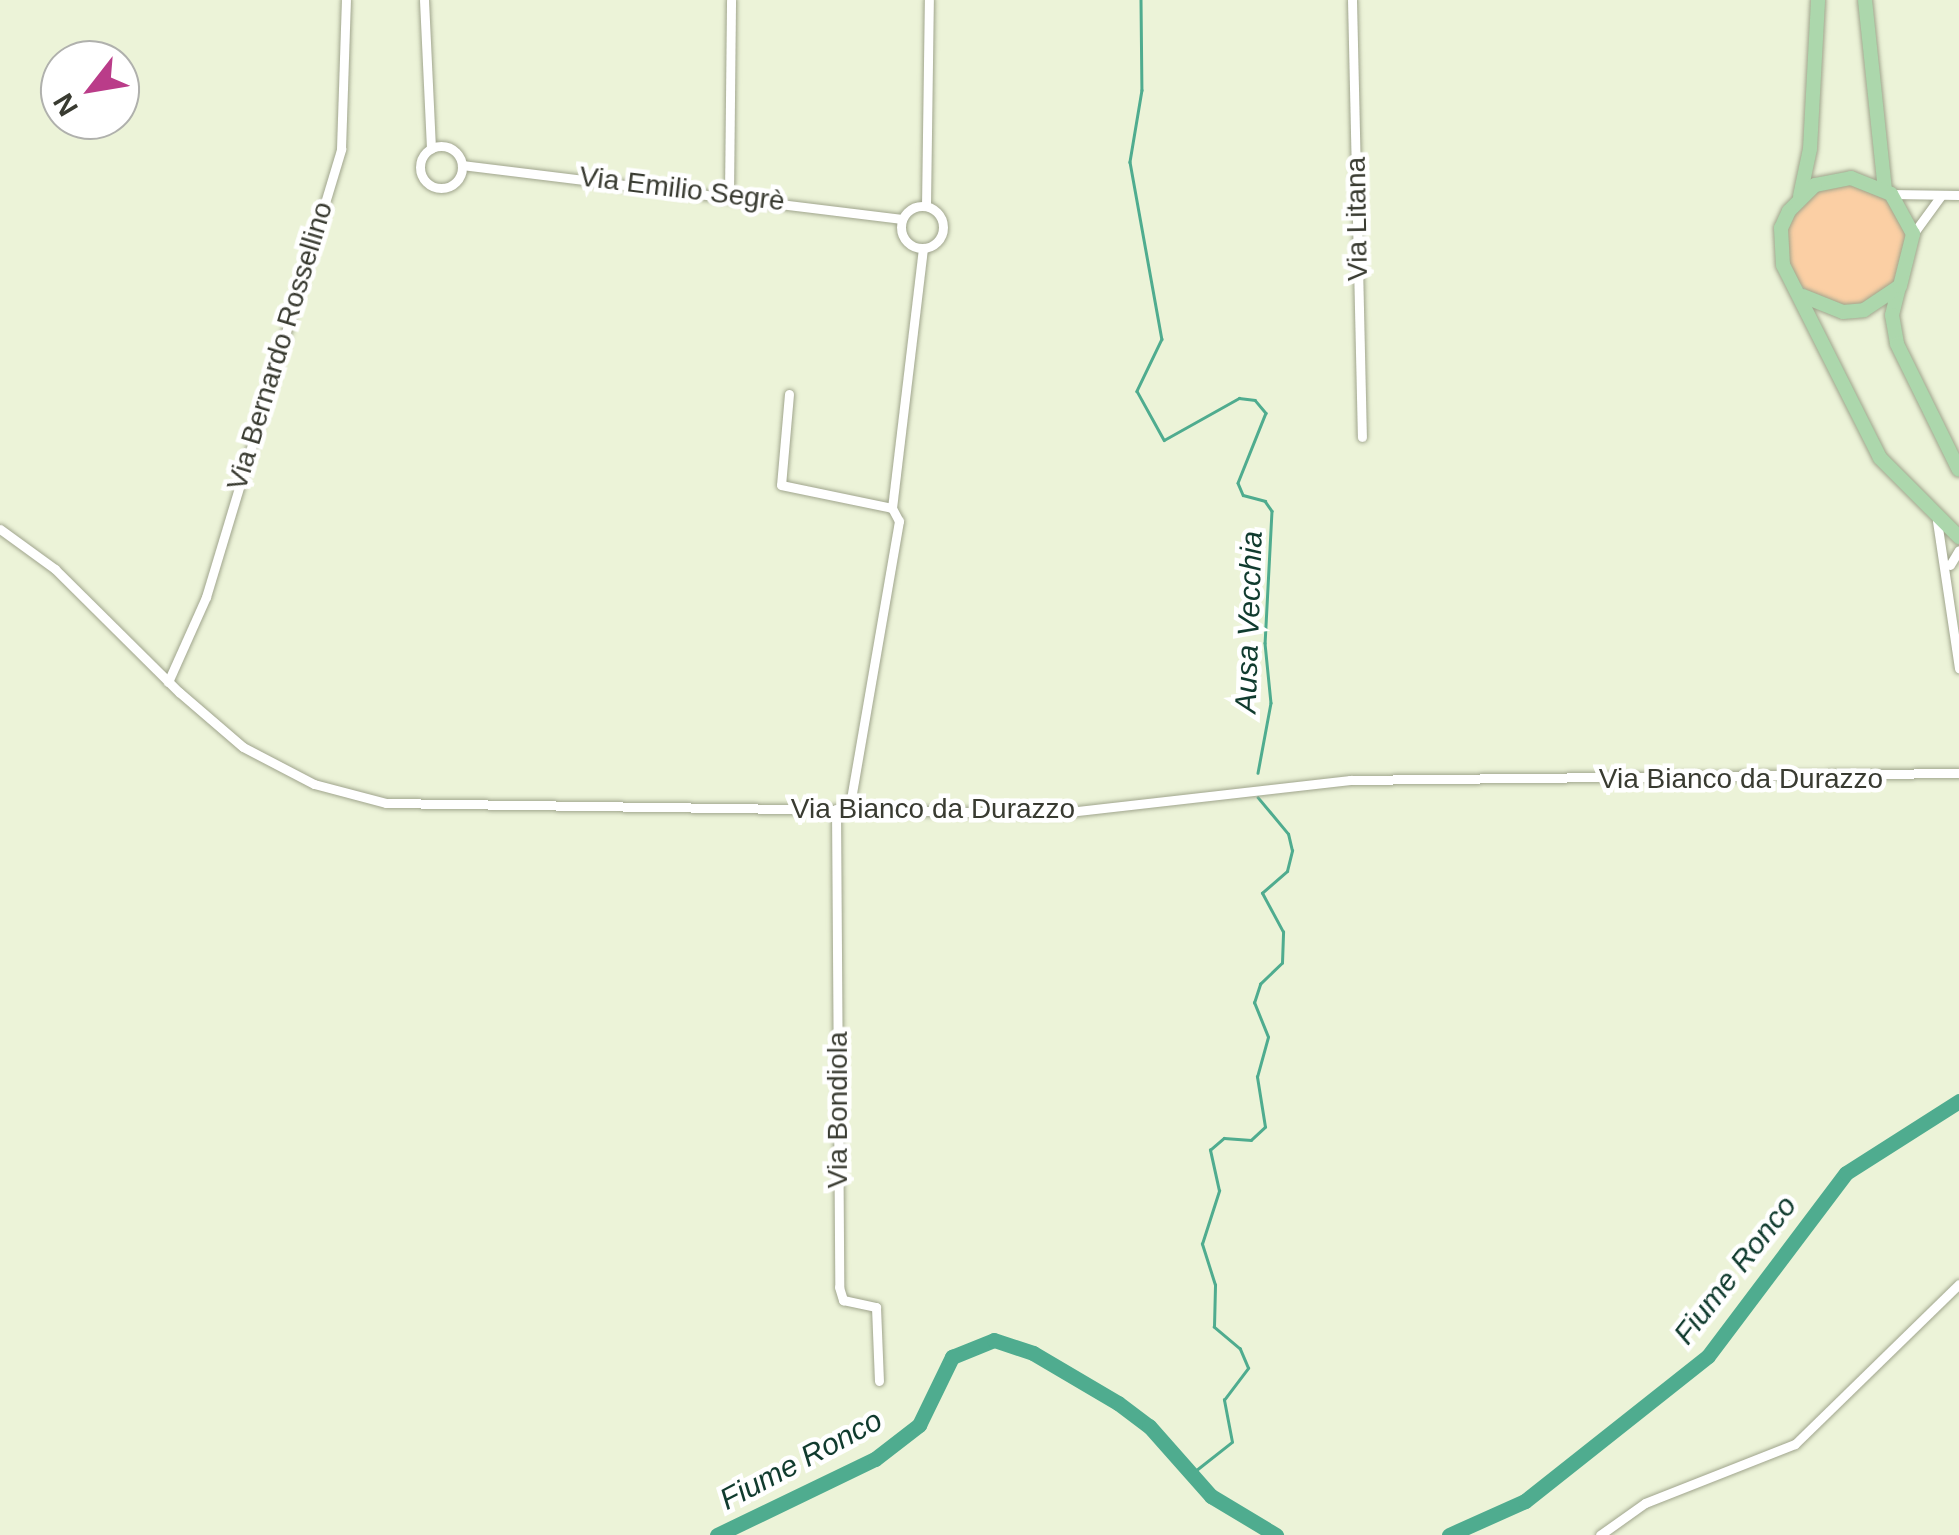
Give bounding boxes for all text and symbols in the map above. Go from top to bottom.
north arrow [40,40,140,140]
text: N [47,88,84,121]
street label: Via Litana [1339,157,1375,281]
street label: Via Emilio Segrè [577,160,787,218]
street label: Via Bernardo Rossellino [220,198,340,494]
water label: Ausa Vecchia [1228,530,1270,714]
street label: Via Bianco da Durazzo [1599,762,1883,796]
street label: Via Bianco da Durazzo [791,792,1075,826]
street label: Via Bondiola [821,1032,855,1188]
water label: Fiume Ronco [1666,1189,1804,1351]
water label: Fiume Ronco [714,1402,888,1518]

